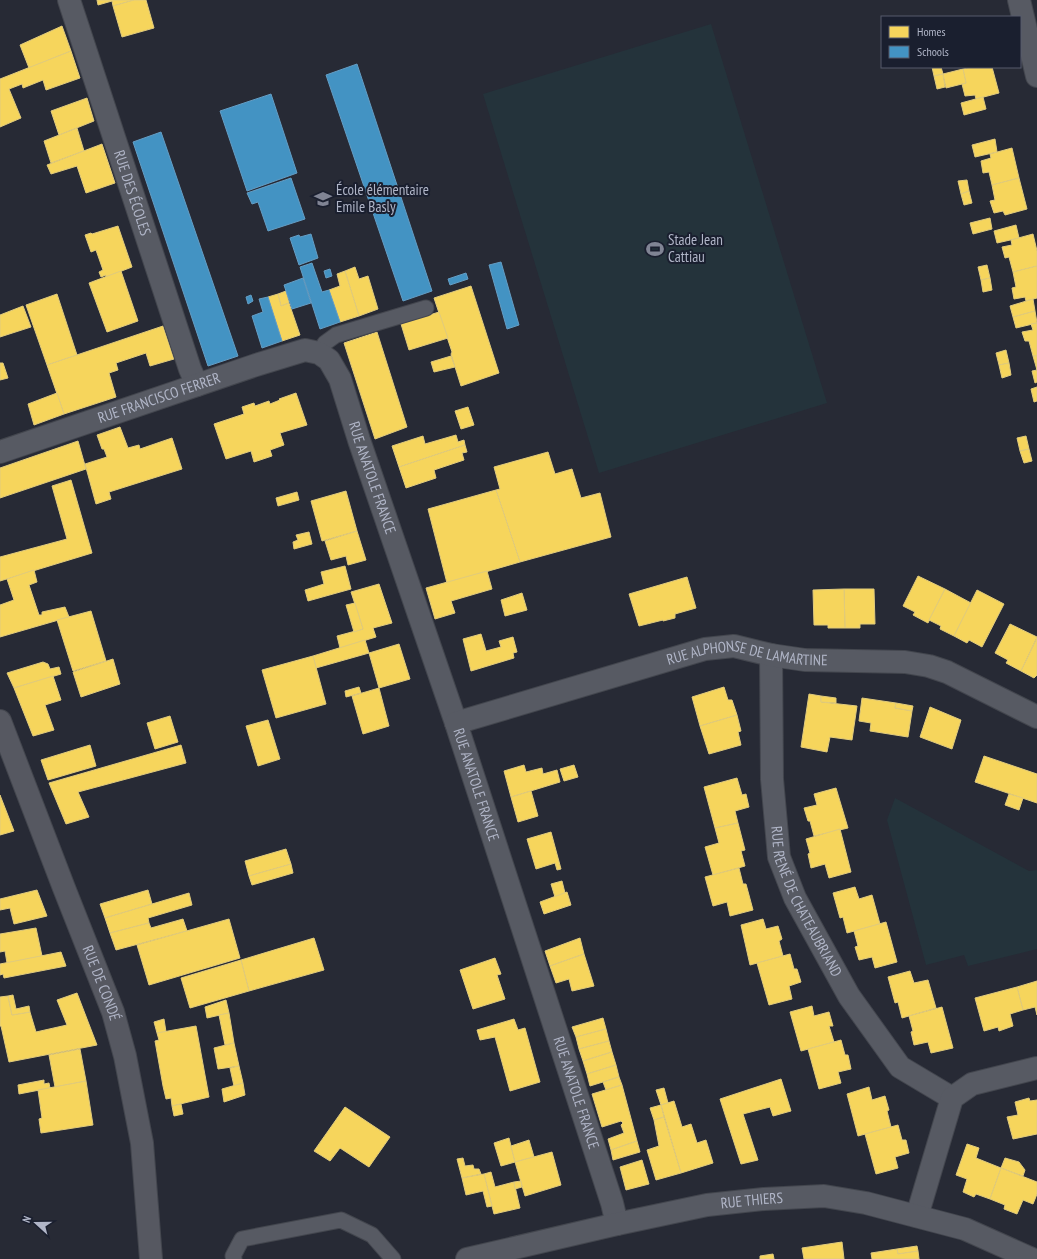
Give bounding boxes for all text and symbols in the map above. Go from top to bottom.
legend [881,16,1021,68]
text: Homes [917,24,945,39]
text: Schools [917,44,949,59]
street label: RUE DES ÉCOLES [110,148,156,238]
place label: École élémentaire Emile Basly [336,180,429,216]
school or university icon: École élémentaire Emile Basly [313,189,333,209]
place label: Stade Jean Cattiau [668,230,723,266]
sports icon: Stade Jean Cattiau [645,239,665,259]
street label: RUE FRANCISCO FERRER [95,368,223,427]
street label: RUE ANATOLE FRANCE [345,419,400,536]
street label: RUE ALPHONSE DE LAMARTINE [664,636,828,669]
street label: RUE ANATOLE FRANCE [449,726,504,843]
street label: RUE RENÉ DE CHATEAUBRIAND [767,825,847,980]
street label: RUE DE CONDÉ [79,942,125,1023]
street label: RUE ANATOLE FRANCE [549,1034,604,1151]
street label: RUE THIERS [720,1188,783,1213]
north arrow [16,1203,56,1243]
text: N [19,1214,34,1225]

